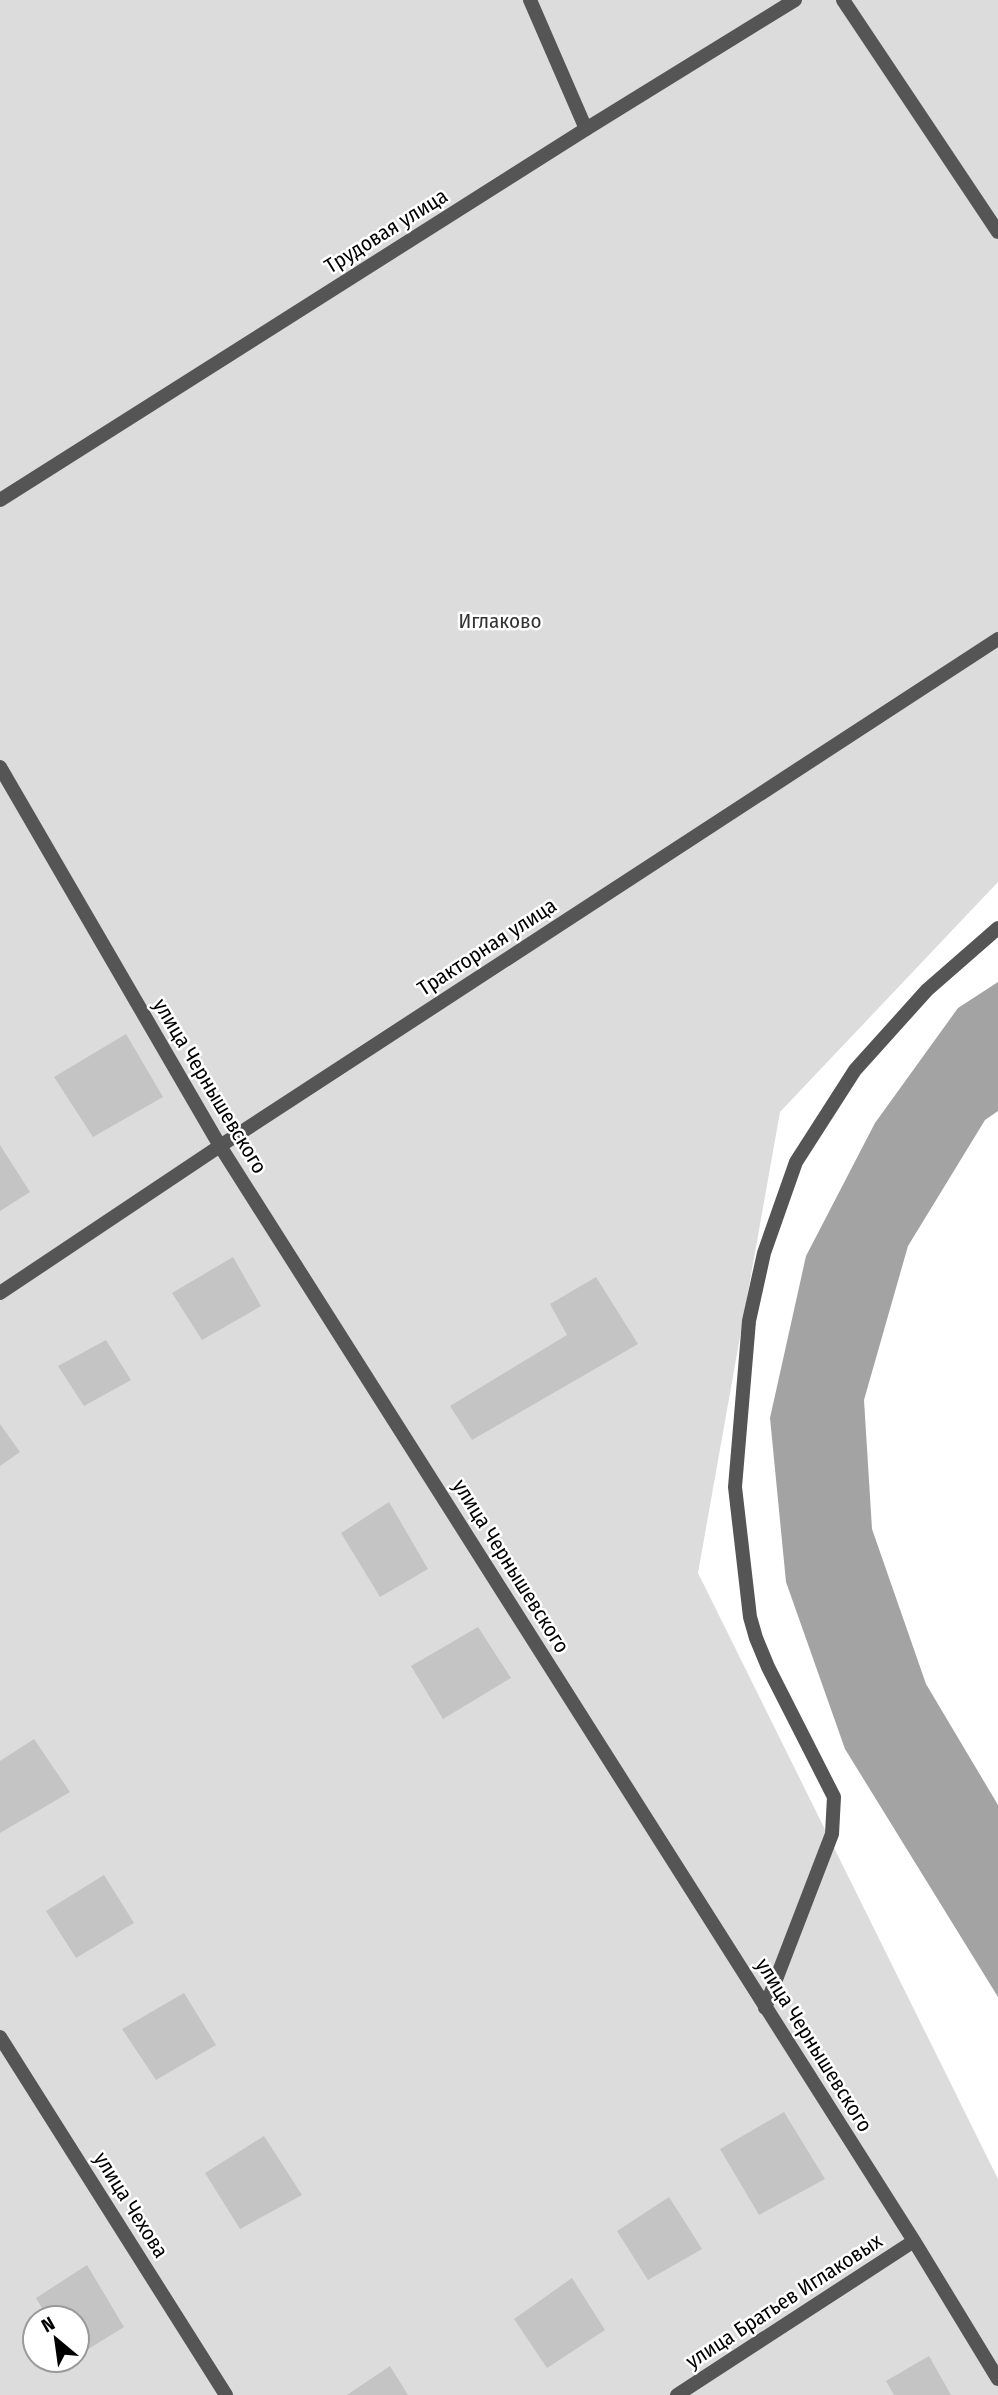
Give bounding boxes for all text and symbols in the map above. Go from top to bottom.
street label: Трудовая улица [320,183,452,279]
park label: Иглаково [458,608,542,634]
street label: Тракторная улица [413,892,561,1002]
street label: улица Чернышевского [147,994,273,1178]
street label: улица Чернышевского [447,1474,575,1658]
street label: улица Чернышевского [750,1953,878,2137]
street label: улица Чехова [88,2147,174,2263]
street label: улица Братьев Иглаковых [681,2227,888,2374]
north arrow [21,2304,91,2374]
text: N [37,2312,59,2337]

